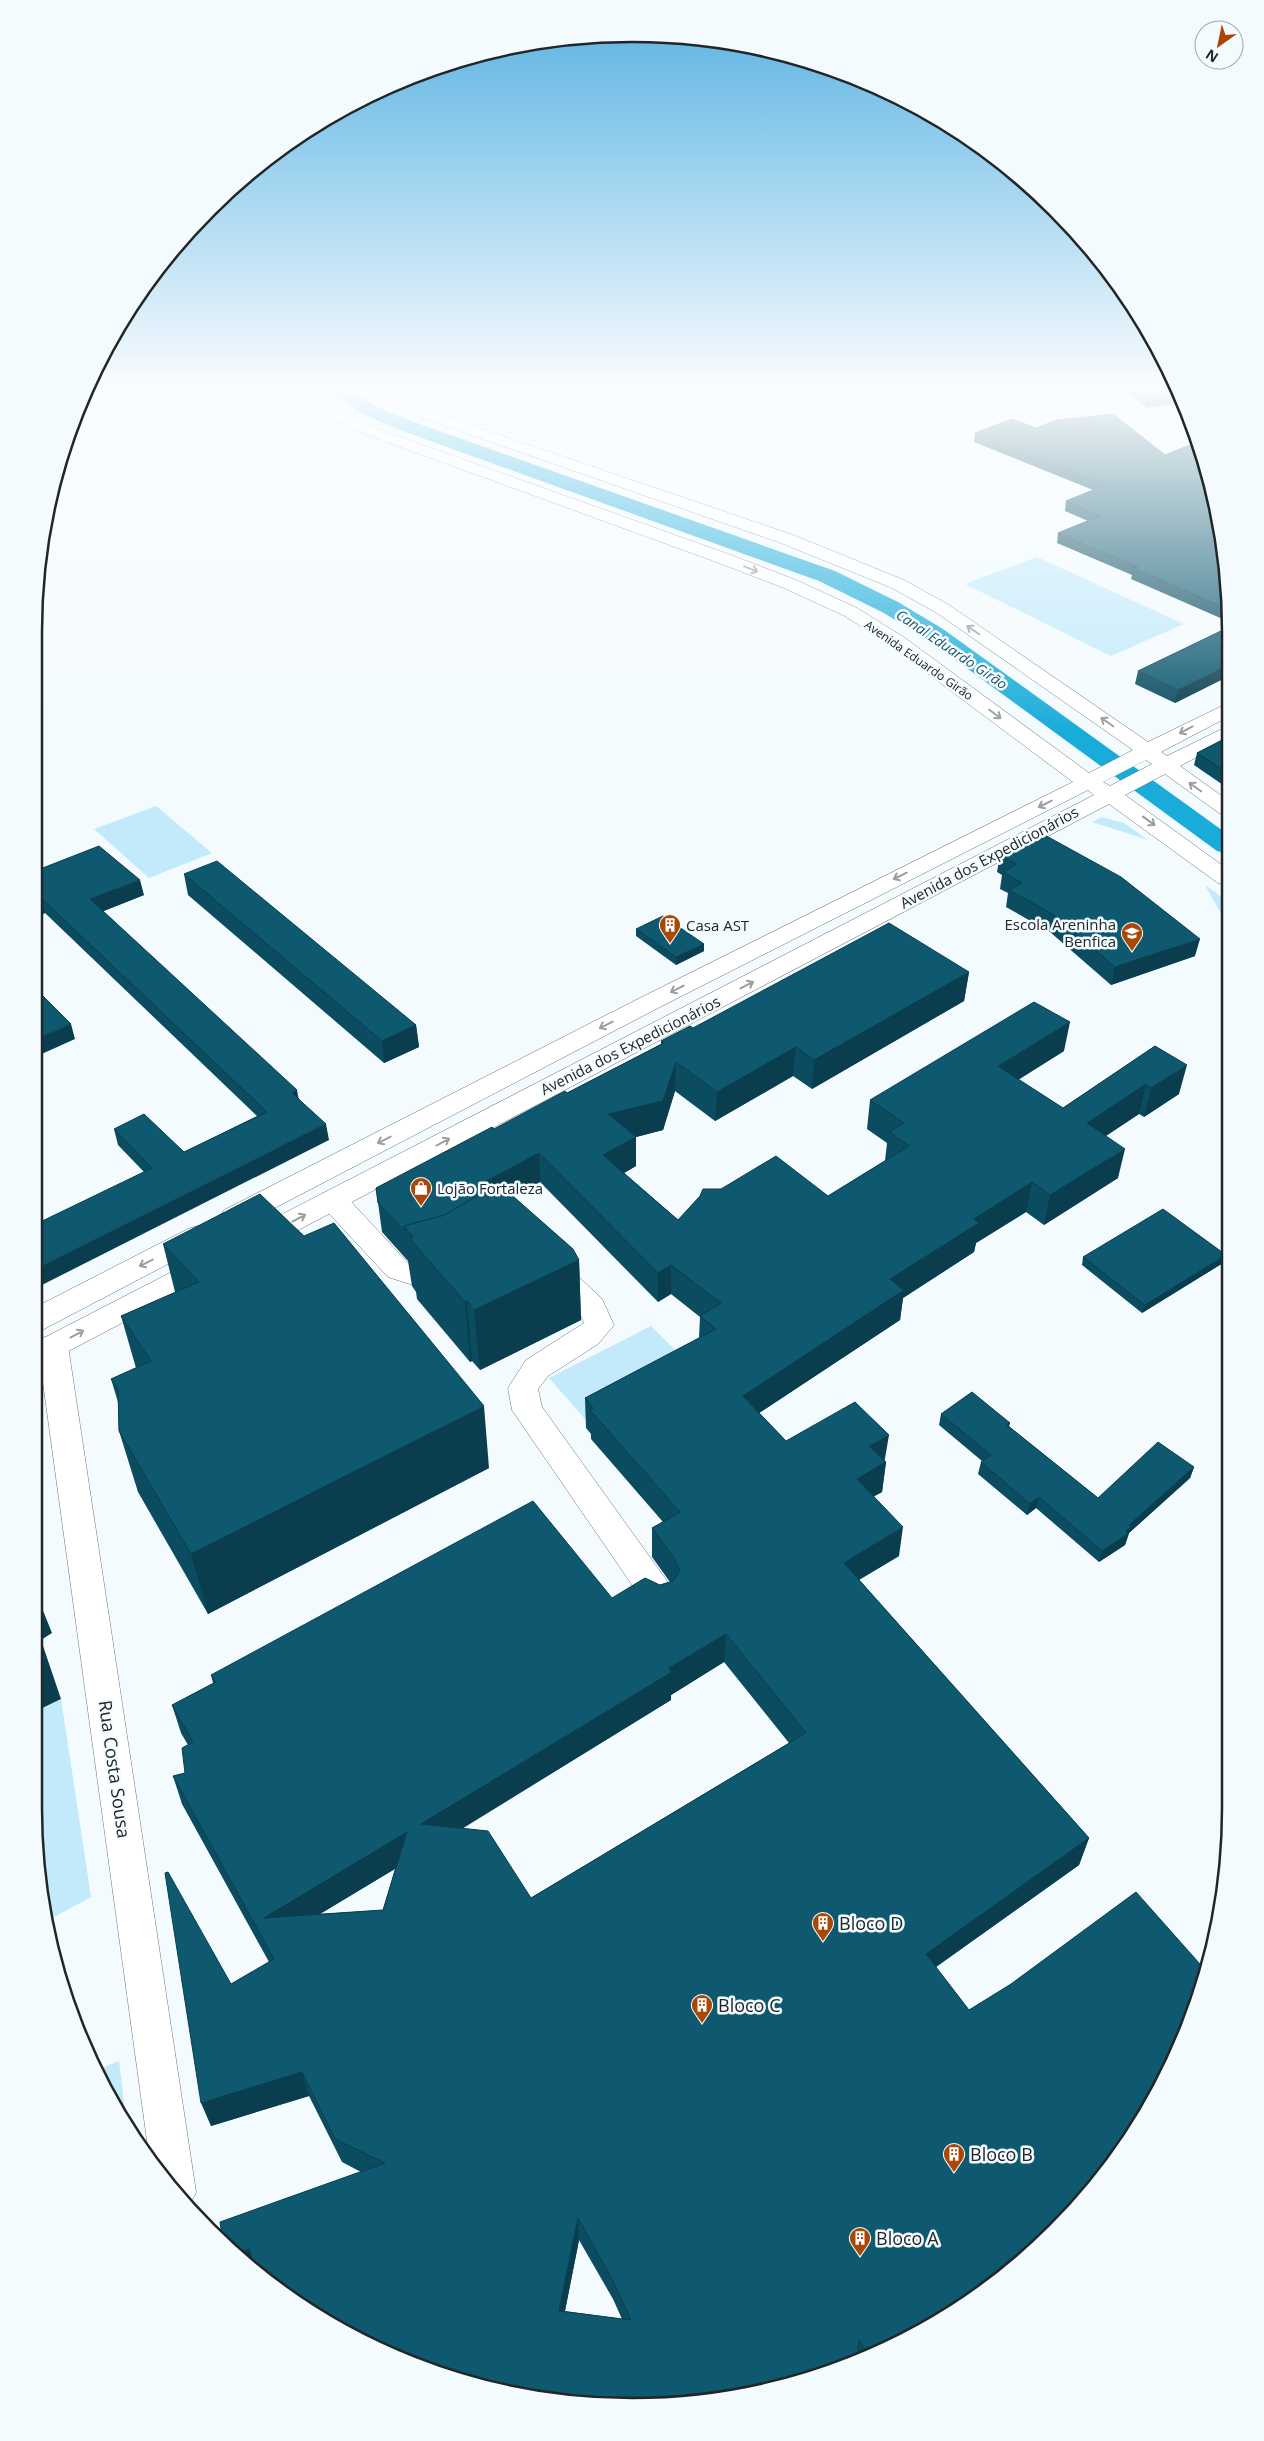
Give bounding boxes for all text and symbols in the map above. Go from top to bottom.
north arrow [1194,20,1244,70]
text: N [1202,45,1222,67]
one-way arrow [743,565,759,574]
water label: Canal Eduardo Girão [893,605,1011,693]
street label: Avenida Eduardo Girão [861,616,977,704]
one-way arrow [967,625,981,635]
one-way arrow [988,709,1001,720]
one-way arrow [1100,717,1114,727]
one-way arrow [1179,726,1194,735]
one-way arrow [1188,782,1202,792]
one-way arrow [1038,799,1053,809]
street label: Avenida dos Expedicionários [896,801,1082,913]
one-way arrow [1142,816,1155,827]
one-way arrow [893,872,908,882]
building icon: Casa AST [658,913,682,944]
place label: Escola Areninha Benfica [1005,914,1116,951]
place label: Casa AST [686,915,750,935]
school or university icon: Escola Areninha Benfica [1120,921,1144,952]
one-way arrow [739,980,754,989]
one-way arrow [669,984,684,994]
street label: Avenida dos Expedicionários [537,991,723,1099]
one-way arrow [599,1021,614,1030]
one-way arrow [377,1136,392,1145]
one-way arrow [435,1137,450,1146]
shop icon: Lojão Fortaleza [409,1176,433,1207]
place label: Lojão Fortaleza [437,1178,543,1198]
one-way arrow [291,1213,306,1222]
one-way arrow [139,1259,154,1268]
one-way arrow [70,1328,84,1338]
street label: Rua Costa Sousa [93,1699,137,1839]
building icon: Bloco D [811,1911,835,1942]
place label: Bloco D [839,1911,903,1935]
building icon: Bloco C [690,1993,714,2024]
place label: Bloco C [718,1993,780,2017]
building icon: Bloco B [942,2142,966,2173]
place label: Bloco B [970,2142,1033,2166]
building icon: Bloco A [848,2226,872,2257]
place label: Bloco A [876,2226,939,2250]

